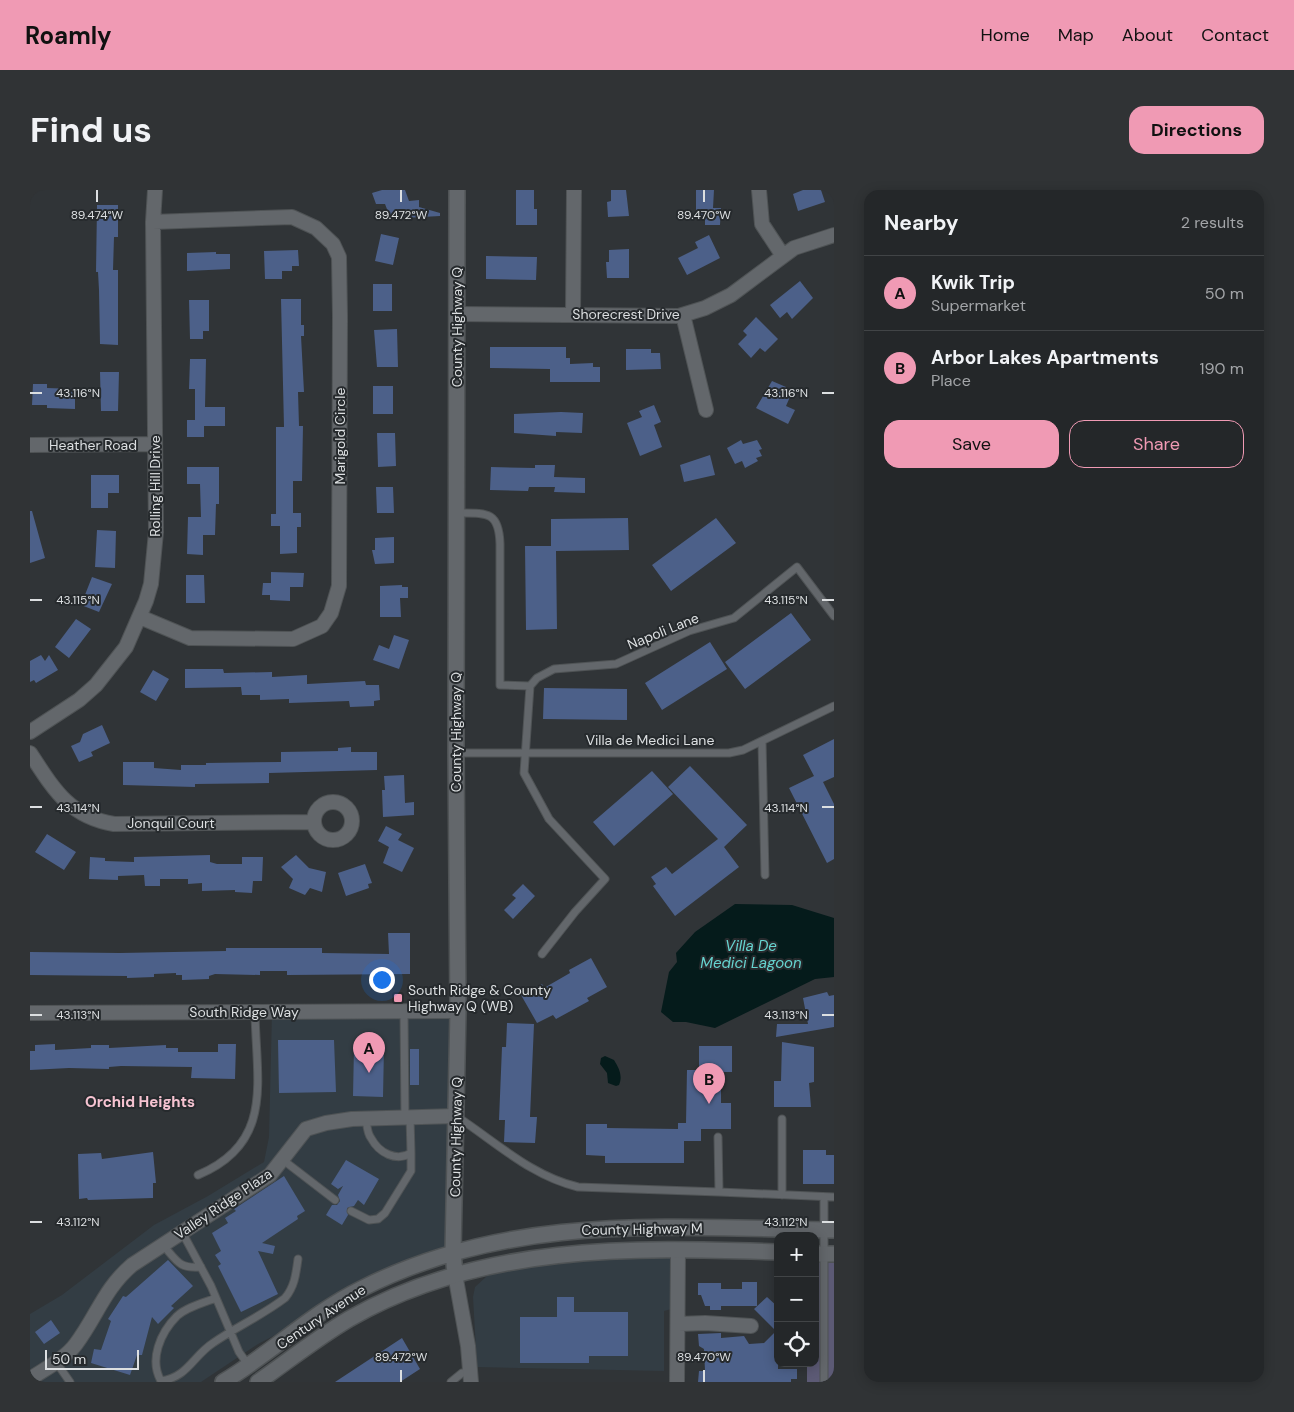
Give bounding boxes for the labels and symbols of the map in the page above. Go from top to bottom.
text: 89.474°W [71,207,124,223]
text: 89.472°W [375,207,428,223]
text: 89.470°W [677,207,731,223]
street label: County Highway Q [448,267,466,387]
street label: Shorecrest Drive [572,305,680,323]
text: 43.116°N [56,385,100,401]
text: 43.116°N [764,385,808,401]
street label: Marigold Circle [331,388,349,484]
street label: Rolling Hill Drive [146,435,164,537]
street label: Heather Road [49,436,137,454]
text: 43.115°N [56,592,100,608]
text: 43.115°N [764,592,808,608]
street label: Napoli Lane [625,608,701,653]
street label: County Highway Q [447,672,465,792]
street label: Villa de Medici Lane [586,731,714,749]
text: 43.114°N [56,800,100,816]
text: 43.114°N [764,800,808,816]
street label: Jonquil Court [127,814,215,832]
water label: Villa De Medici Lagoon [700,936,802,973]
your location [369,967,395,993]
place label: South Ridge & County Highway Q (WB) [408,981,551,1015]
marker: South Ridge & County Highway Q (WB) [392,992,404,1004]
street label: South Ridge Way [189,1003,299,1021]
text: 43.113°N [56,1007,100,1023]
text: 43.113°N [764,1007,808,1023]
pin: A [353,1032,385,1073]
pin: B [693,1063,725,1104]
street label: County Highway Q [446,1077,466,1197]
district label: Orchid Heights [85,1092,195,1112]
street label: Valley Ridge Plaza [171,1165,275,1243]
text: 43.112°N [56,1214,100,1230]
text: 43.112°N [764,1214,808,1230]
street label: County Highway M [581,1219,703,1239]
street label: Century Avenue [273,1280,369,1353]
scale bar [45,1347,139,1370]
text: 89.472°W [375,1349,428,1365]
text: 89.470°W [677,1349,731,1365]

